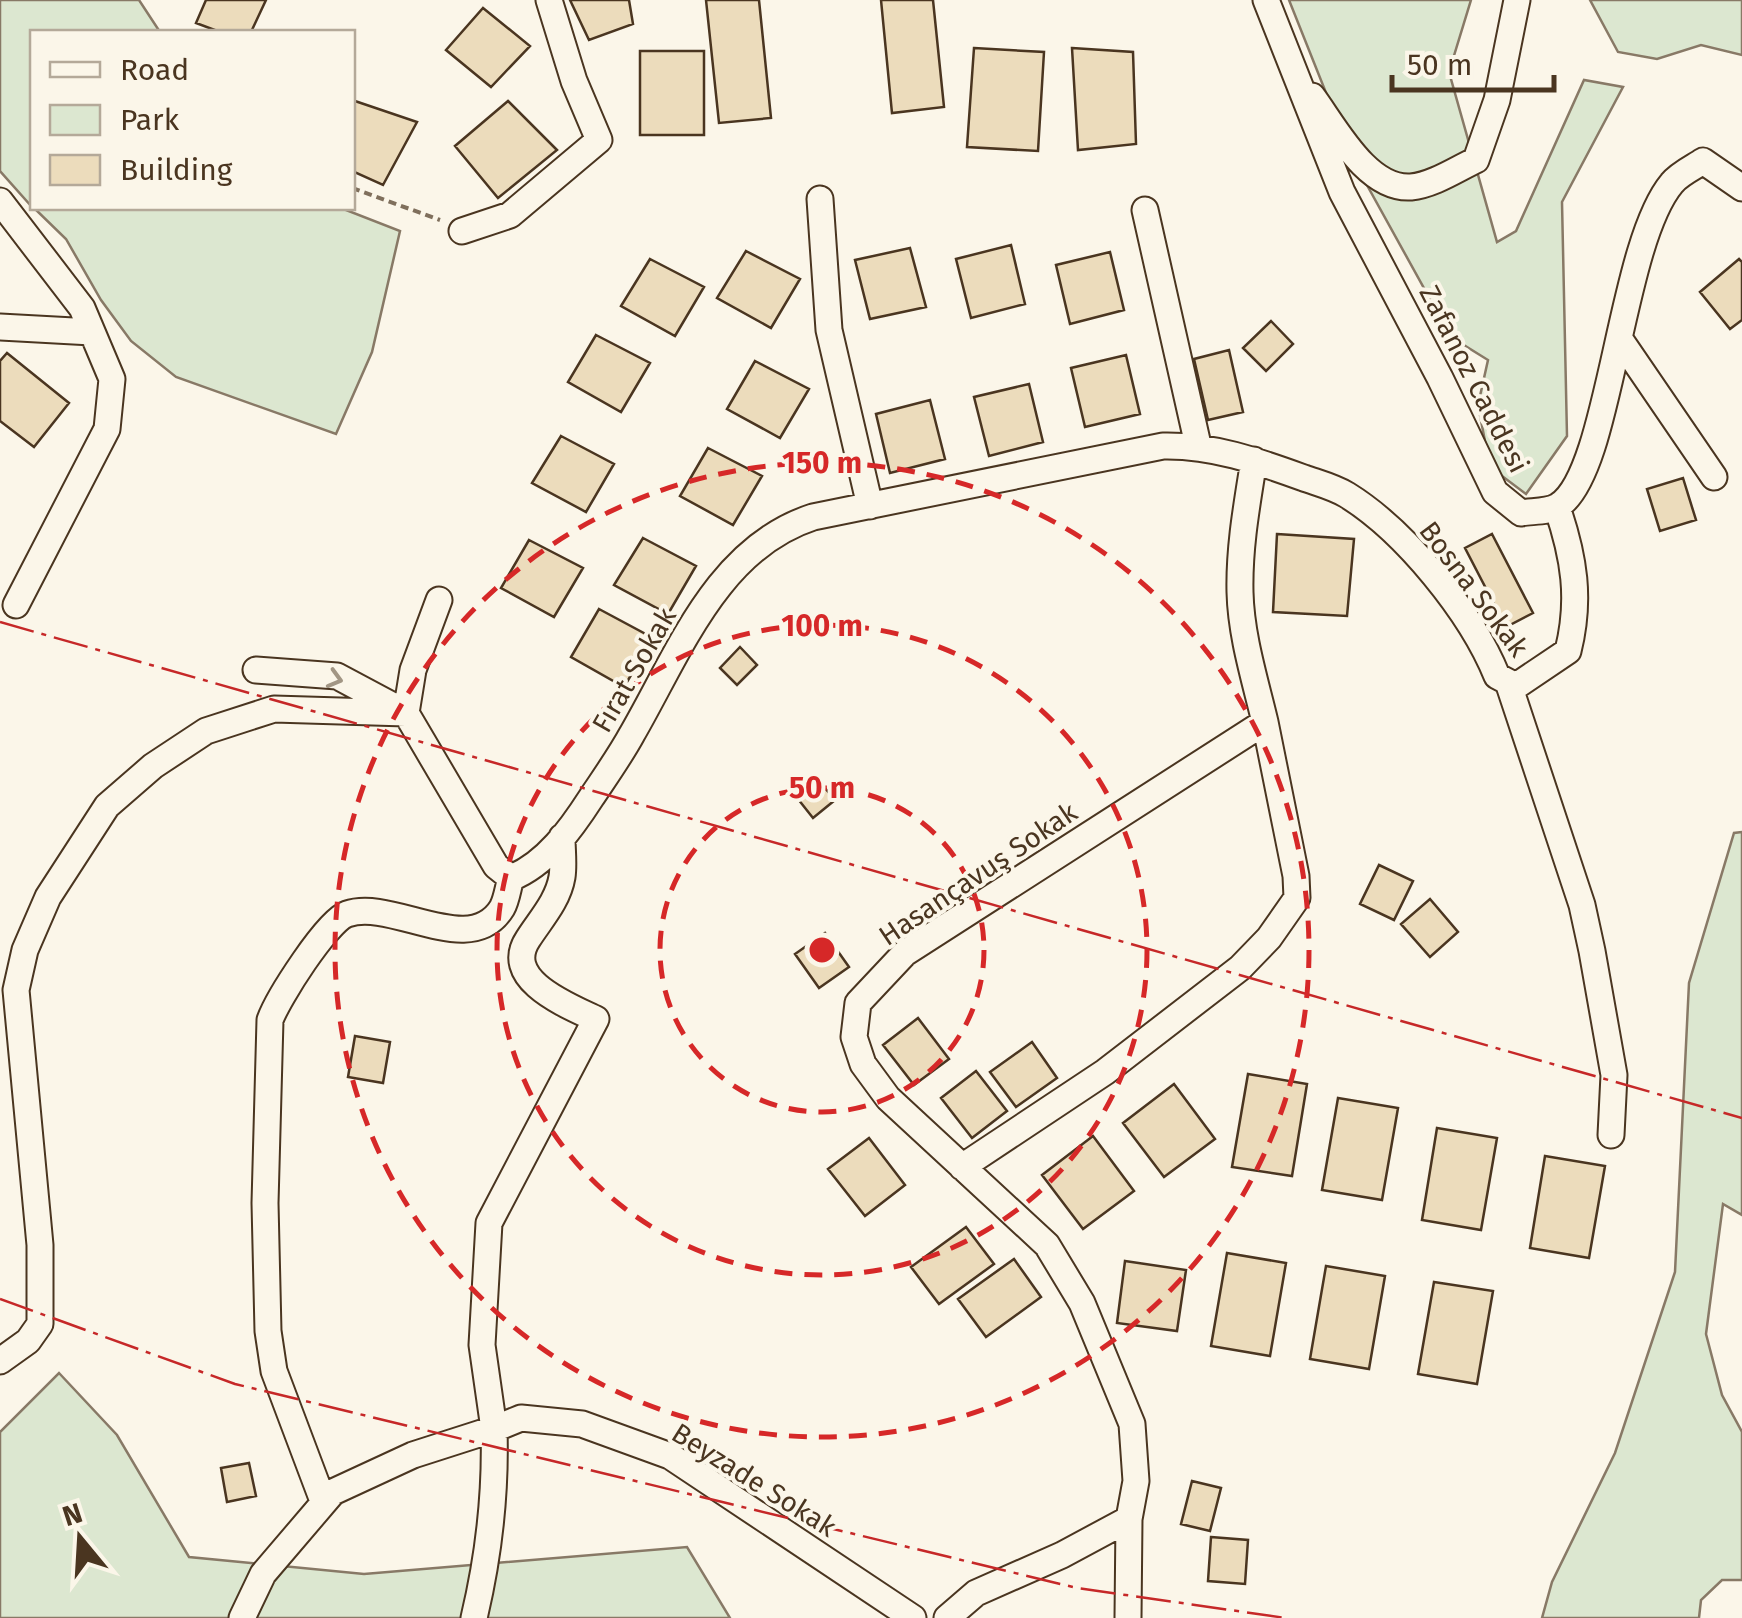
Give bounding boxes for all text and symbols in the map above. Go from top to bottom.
legend [30,30,355,210]
scale bar [1392,30,1554,92]
text: 50 m [1407,47,1472,83]
text: Road [120,52,189,88]
text: Park [120,102,180,138]
text: Building [120,152,233,188]
street label: Zafanoz Caddesi [1413,280,1535,478]
text: 150 m [782,445,862,481]
street label: Bosna Sokak [1412,515,1536,664]
street label: Fırat Sokak [585,601,683,738]
text: 100 m [781,608,863,644]
one-way arrow [325,667,342,688]
text: 50 m [789,770,855,806]
street label: Hasançavuş Sokak [873,795,1084,953]
centre of rings [804,932,840,968]
street label: Beyzade Sokak [666,1416,843,1544]
north arrow [30,1488,130,1588]
text: N [58,1496,86,1533]

